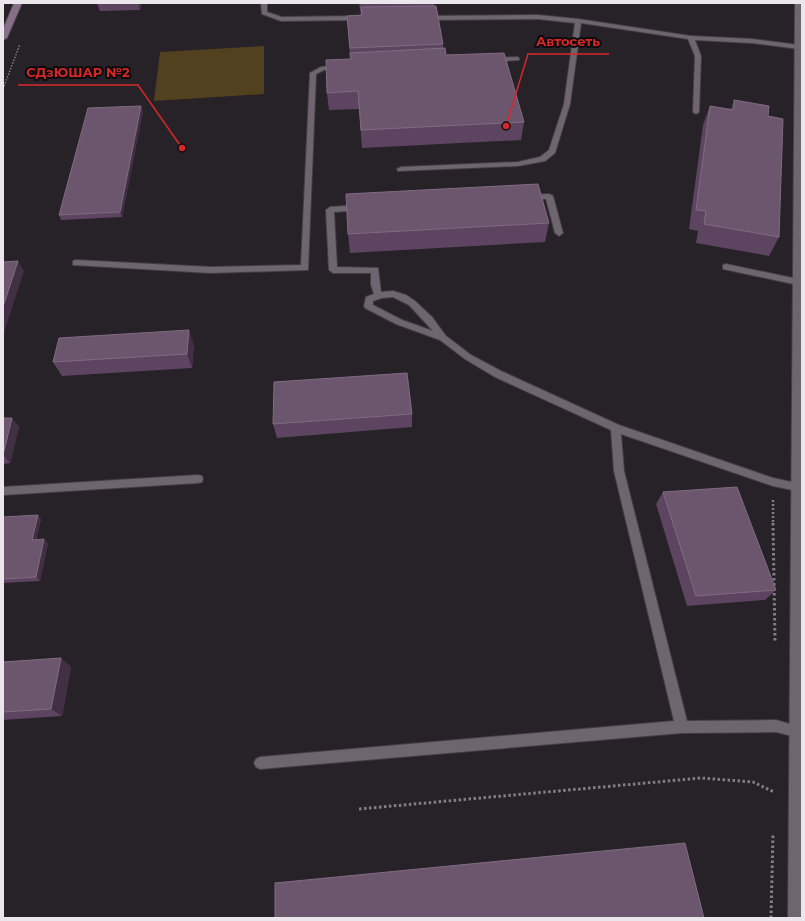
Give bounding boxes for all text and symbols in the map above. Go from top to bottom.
callout: Автосеть [528,29,609,54]
text: Автосеть [536,33,600,49]
callout: СДзЮШАР №2 [18,60,138,85]
text: СДзЮШАР №2 [26,64,130,80]

